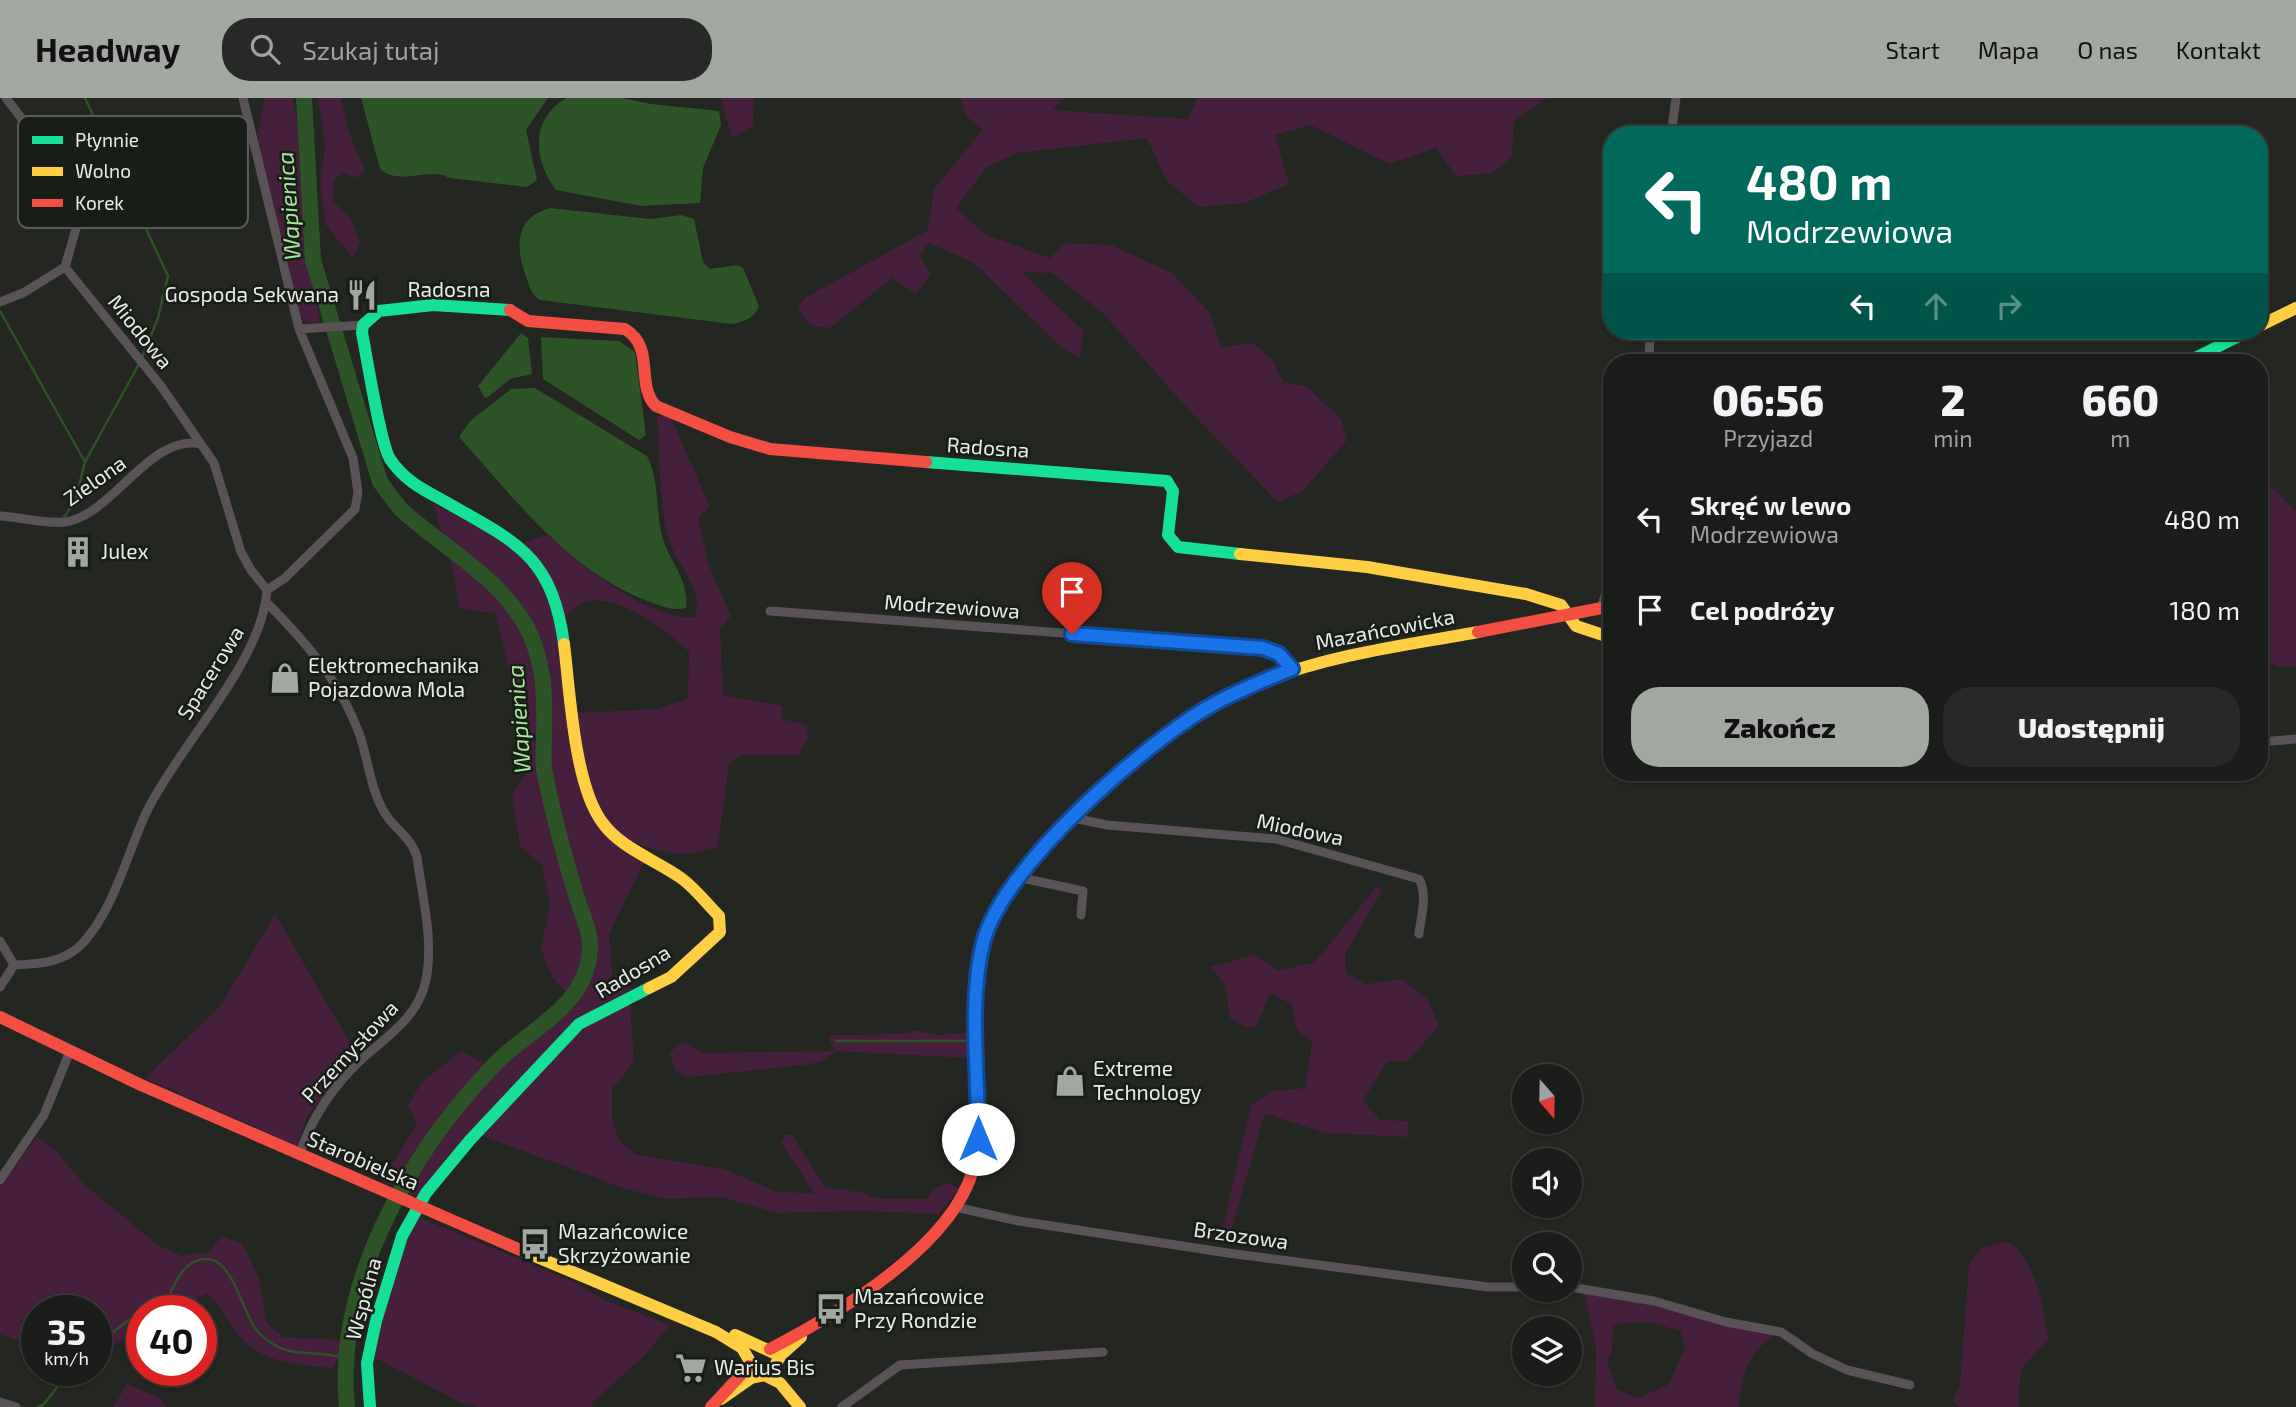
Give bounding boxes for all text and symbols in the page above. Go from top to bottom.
search box [222,18,712,81]
text: Headway [35,29,180,69]
icon: search [246,30,284,68]
text: Szukaj tutaj [302,34,440,65]
text: Start [1885,35,1940,64]
text: Mapa [1978,35,2039,64]
text: O nas [2077,35,2138,64]
text: Kontakt [2176,35,2261,64]
legend [18,116,248,228]
text: Płynnie [75,128,139,151]
water label: Wapienica [270,151,306,261]
text: 480 m [1746,151,1892,210]
icon: left [1631,154,1722,245]
text: Wolno [75,159,131,182]
text: Korek [75,191,124,214]
text: Modrzewiowa [1746,211,1953,249]
street label: Radosna [408,276,490,301]
restaurant icon: Gospoda Sekwana [345,278,379,312]
place label: Gospoda Sekwana [165,281,339,306]
icon: left [1844,287,1882,325]
icon: ahead [1917,287,1955,325]
icon: right [1990,287,2028,325]
street label: Miodowa [104,289,179,373]
text: 06:56 [1712,374,1824,424]
text: 2 [1940,374,1965,424]
text: 660 [2081,374,2159,424]
text: Przyjazd [1723,424,1813,452]
text: min [1933,424,1973,452]
text: m [2110,424,2130,452]
street label: Radosna [946,431,1030,462]
street label: Zielona [58,449,130,510]
text: Skręć w lewo [1690,489,1851,520]
icon: left [1631,500,1669,538]
text: 480 m [2164,503,2240,534]
text: Modrzewiowa [1690,520,1839,548]
building icon: Julex [61,535,95,569]
place label: Julex [101,538,149,563]
pin [1042,562,1102,634]
icon: arrive [1053,573,1091,611]
street label: Modrzewiowa [883,588,1021,623]
icon: arrive [1631,591,1669,629]
text: Cel podróży [1690,594,1835,625]
text: 180 m [2170,594,2240,625]
street label: Mazańcowicka [1313,603,1456,654]
street label: Spacerowa [171,621,248,724]
place label: Elektromechanika Pojazdowa Mola [308,652,479,702]
shop icon: Elektromechanika Pojazdowa Mola [268,661,302,695]
water label: Wapienica [500,664,536,774]
button: Zakończ [1631,687,1929,767]
button: Udostępnij [1943,687,2240,767]
street label: Miodowa [1255,807,1346,850]
street label: Radosna [590,939,674,1003]
street label: Przemysłowa [295,995,403,1107]
place label: Extreme Technology [1093,1055,1202,1104]
shop icon: Extreme Technology [1053,1064,1087,1098]
north arrow [1512,1064,1582,1134]
map controls [1512,1064,1582,1386]
position arrow [941,1102,1015,1176]
street label: Starobielska [304,1125,423,1194]
button: sound [1512,1148,1582,1218]
street label: Brzozowa [1192,1215,1290,1254]
place label: Mazańcowice Skrzyżowanie [558,1218,691,1267]
bus stop icon: Mazańcowice Skrzyżowanie [518,1227,552,1261]
button: search [1512,1232,1582,1302]
street label: Wspólna [340,1255,386,1343]
place label: Mazańcowice Przy Rondzie [854,1283,984,1332]
bus stop icon: Mazańcowice Przy Rondzie [814,1292,848,1326]
speed limit sign: 40 [126,1295,217,1386]
text: 35 [47,1310,86,1352]
button: layers [1512,1316,1582,1386]
text: km/h [44,1347,89,1369]
supermarket icon: Warius Bis [674,1351,708,1385]
place label: Warius Bis [714,1354,815,1379]

